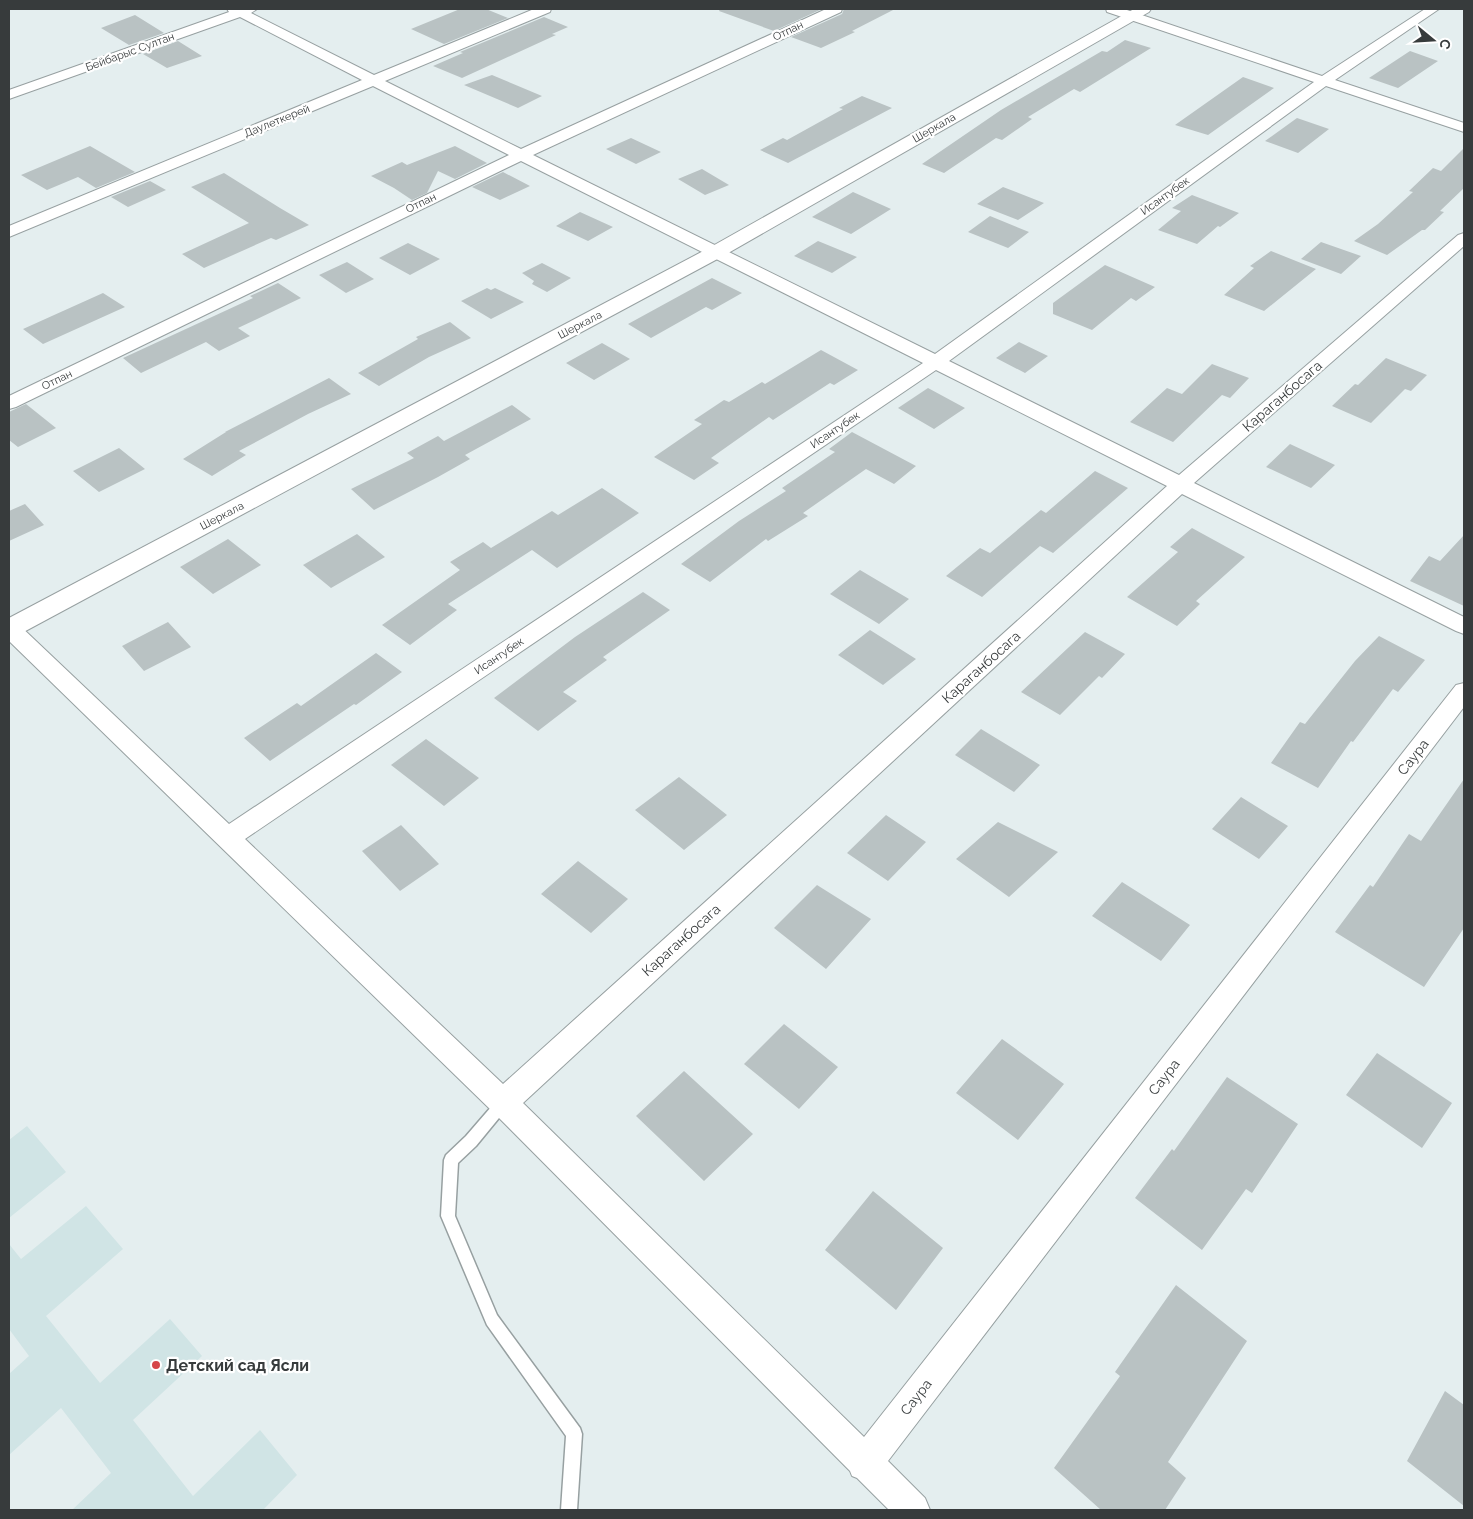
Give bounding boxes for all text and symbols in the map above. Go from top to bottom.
north arrow [1408,15,1458,65]
street label: Отпан [771,18,805,44]
street label: Бейбарыс Султан [84,30,176,74]
text: С [1436,37,1454,51]
street label: Даулеткерей [242,102,312,140]
street label: Шеркала [910,110,958,146]
street label: Исантубек [1138,174,1192,218]
street label: Отпан [404,190,438,216]
street label: Шеркала [556,308,604,342]
street label: Караганбосага [1239,357,1325,435]
street label: Отпан [40,367,74,393]
street label: Исантубек [808,409,862,451]
street label: Шеркала [198,499,246,533]
street label: Караганбосага [939,628,1023,706]
street label: Исантубек [472,635,526,677]
street label: Саура [1394,736,1432,778]
street label: Караганбосага [639,901,723,979]
street label: Саура [1145,1056,1183,1098]
place label: Детский сад Ясли [166,1356,309,1375]
marker: Детский сад Ясли [150,1359,162,1371]
street label: Саура [897,1376,935,1418]

